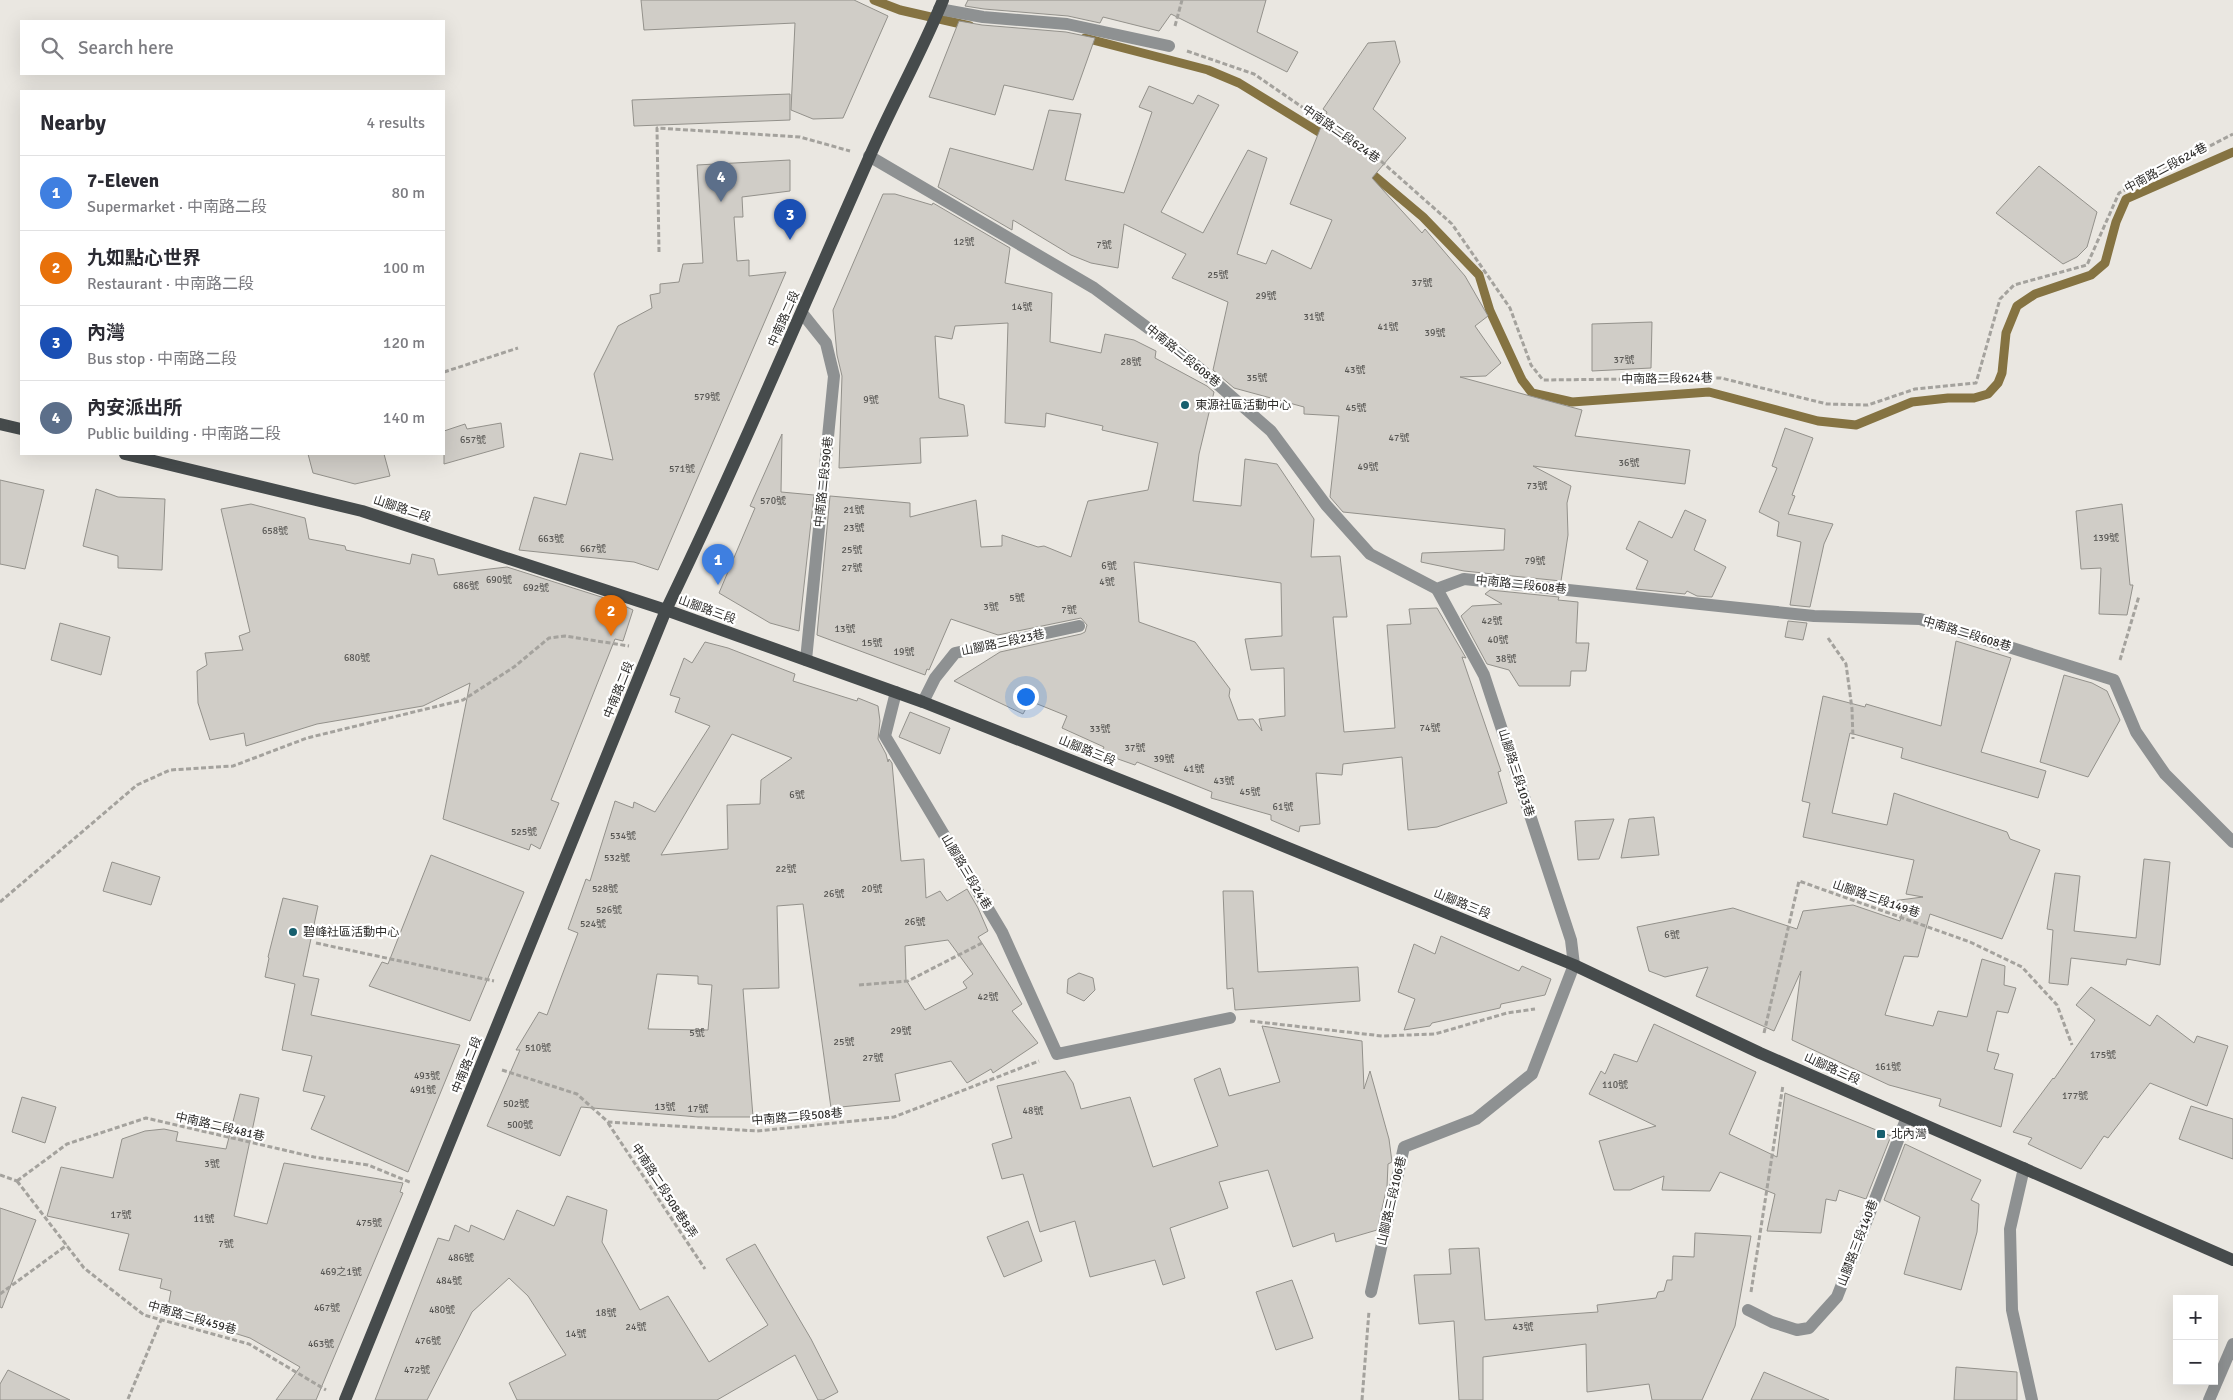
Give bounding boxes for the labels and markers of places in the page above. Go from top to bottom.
pin: 4 [705,161,737,202]
pin: 3 [774,199,806,240]
place label: 東源社區活動中心 [1195,398,1291,413]
marker: 東源社區活動中心 [1179,399,1191,411]
pin: 1 [702,544,734,585]
pin: 2 [595,595,627,636]
place label: 碧峰社區活動中心 [303,925,399,940]
marker: 碧峰社區活動中心 [287,926,299,938]
place label: 北內灣 [1891,1127,1927,1142]
marker: 北內灣 [1875,1128,1887,1140]

